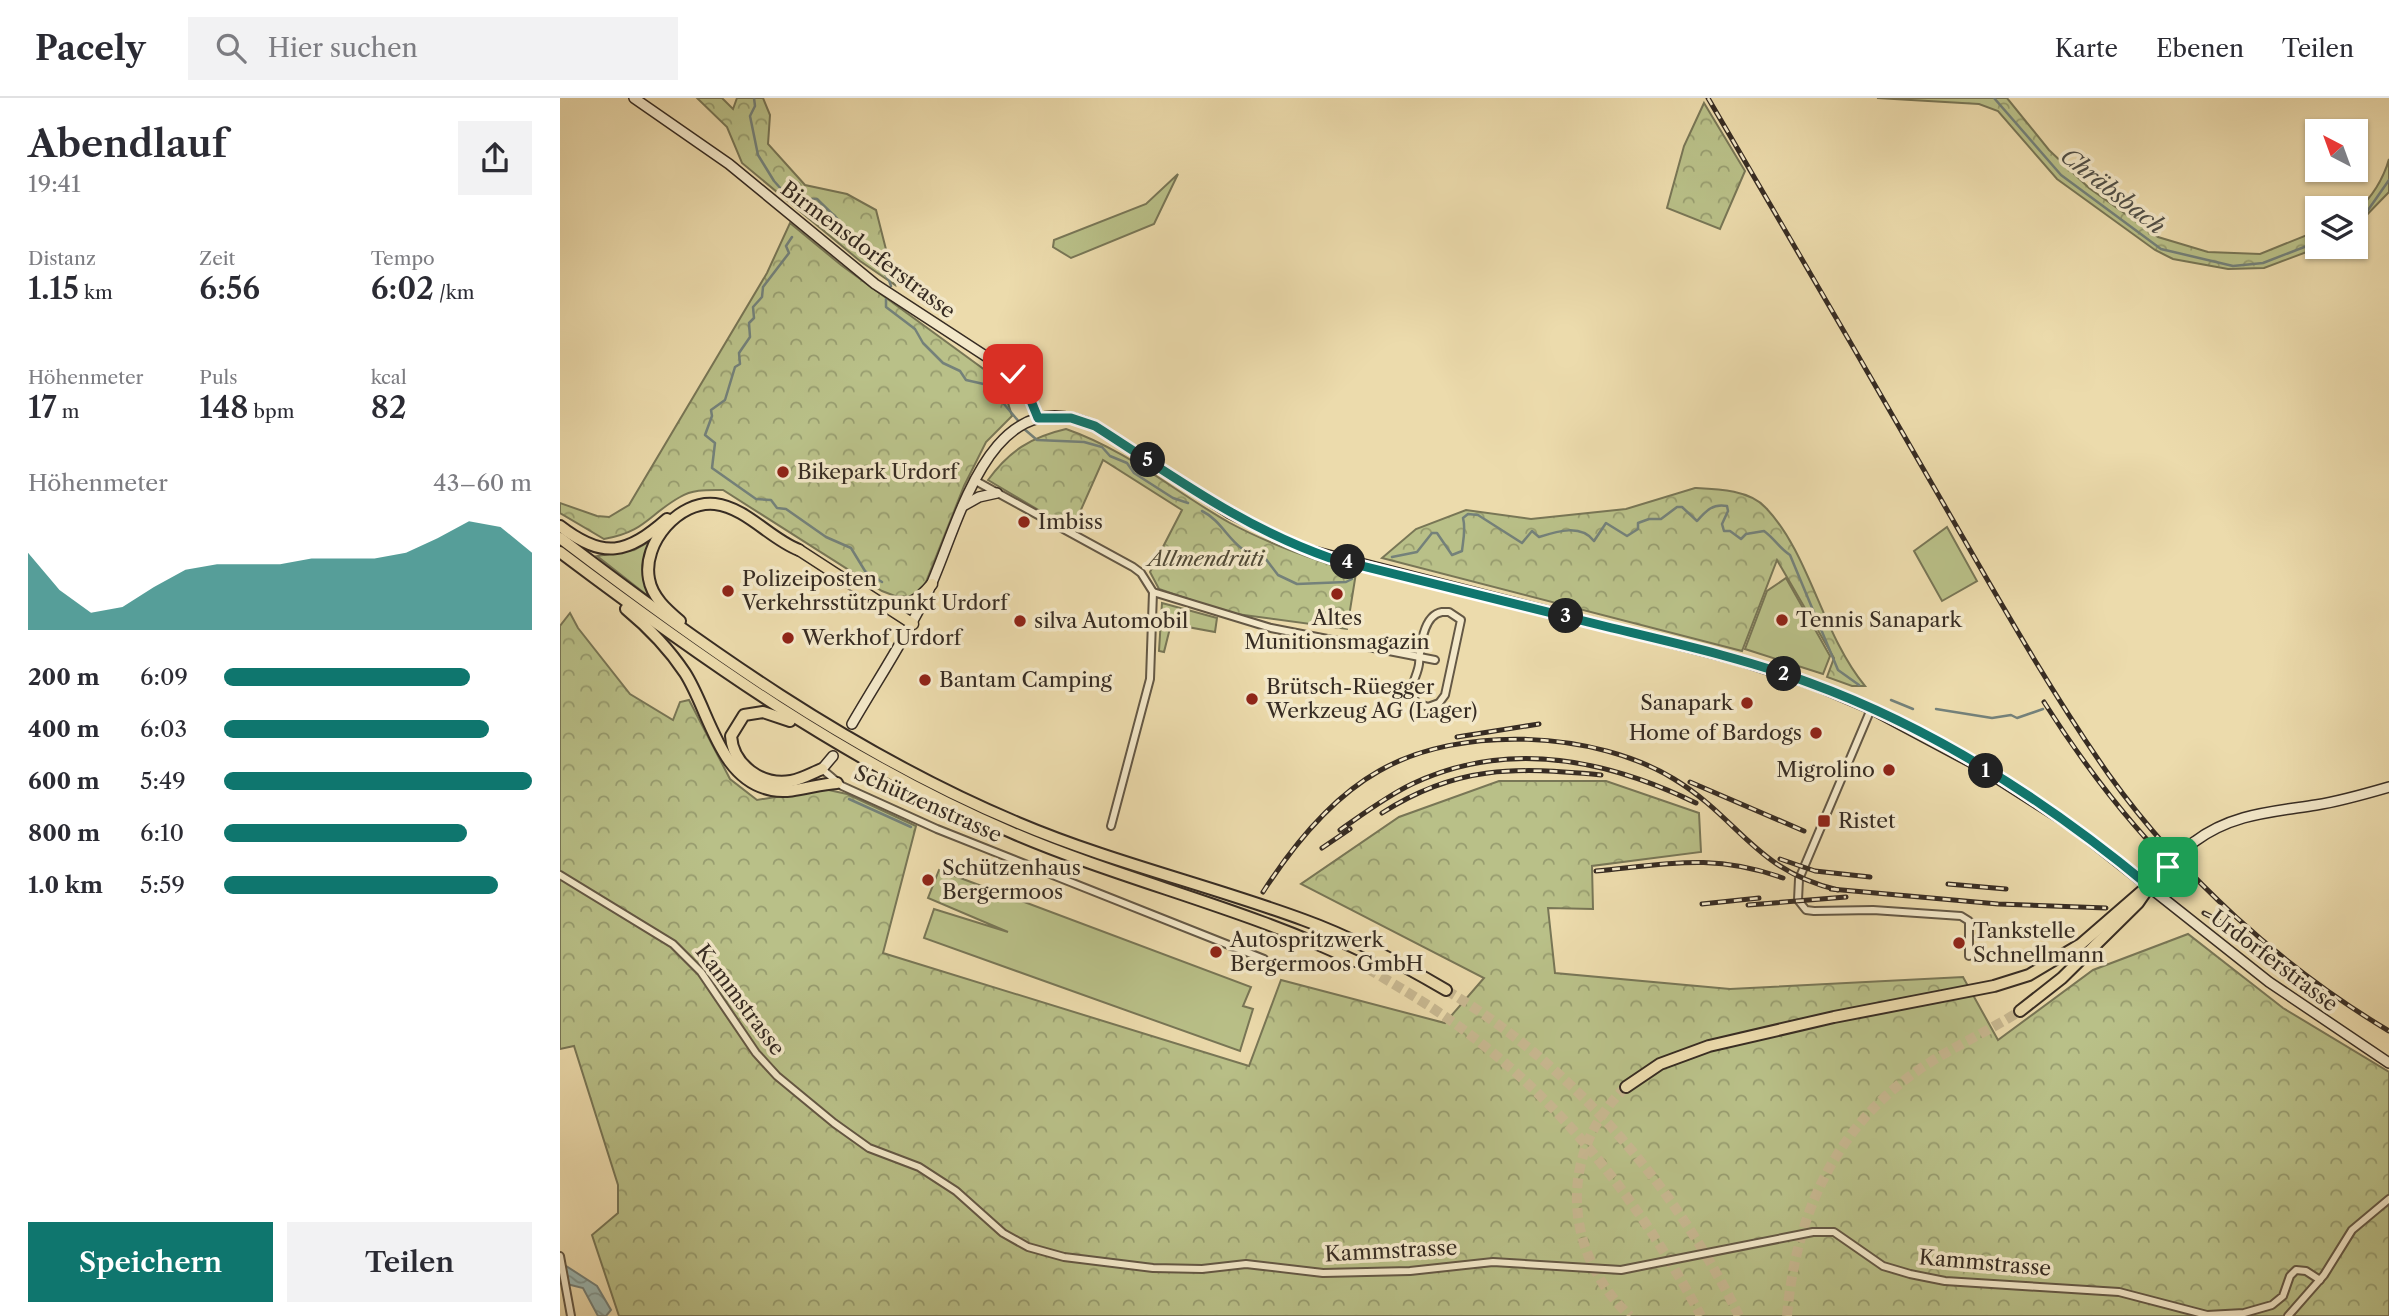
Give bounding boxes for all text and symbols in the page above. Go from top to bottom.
search box [188,17,678,80]
text: Pacely [35,28,146,69]
icon: search [212,29,250,67]
text: Hier suchen [268,32,418,64]
text: Karte [2055,34,2118,63]
text: Ebenen [2156,34,2244,63]
text: Teilen [2282,34,2354,63]
north arrow [2305,119,2368,182]
map controls [2305,119,2368,259]
text: Abendlauf [28,120,227,167]
button: share [458,121,532,195]
water label: Chräbsbach [2055,142,2171,240]
text: 19:41 [28,170,81,198]
street label: Birmensdorferstrasse [776,176,961,323]
button: layers [2305,196,2368,259]
text: Distanz [28,247,96,270]
text: Zeit [199,247,235,270]
text: Tempo [371,247,435,270]
text: 1.15 [28,270,79,307]
text: 6:56 [199,270,260,307]
text: 6:02 [371,270,434,307]
text: km [79,281,113,304]
text: /km [434,281,474,304]
pin [983,344,1043,404]
icon: check [994,355,1032,393]
text: Höhenmeter [28,366,144,389]
text: Puls [199,366,238,389]
text: kcal [371,366,407,389]
text: 17 [28,389,57,426]
text: 148 [199,389,248,426]
text: 82 [371,389,406,426]
text: m [57,400,79,423]
text: bpm [248,400,294,423]
pin: 5 [1130,442,1166,478]
text: 5 [1142,448,1153,471]
place label: Bikepark Urdorf [797,459,960,484]
marker: Bikepark Urdorf [775,464,791,480]
text: Höhenmeter [28,469,168,497]
text: 43–60 m [433,469,532,497]
place label: Imbiss [1038,509,1103,534]
marker: Imbiss [1016,514,1032,530]
pin: 4 [1330,545,1366,580]
park label: Allmendrüti [1145,546,1265,571]
text: 4 [1342,550,1353,573]
place label: Polizeiposten Verkehrsstützpunkt Urdorf [741,566,1010,615]
marker: Polizeiposten Verkehrsstützpunkt Urdorf [720,583,736,599]
marker: Altes Munitionsmagazin [1329,586,1345,602]
pin: 3 [1548,598,1584,634]
text: 3 [1560,604,1571,627]
place label: Altes Munitionsmagazin [1244,605,1430,654]
place label: Tennis Sanapark [1796,607,1963,632]
place label: silva Automobil [1034,608,1188,633]
marker: Tennis Sanapark [1774,612,1790,628]
marker: silva Automobil [1012,613,1028,629]
place label: Werkhof Urdorf [801,625,964,650]
marker: Werkhof Urdorf [780,630,796,646]
pin: 2 [1766,656,1802,692]
text: 2 [1778,662,1789,685]
text: 200 m [28,663,100,691]
text: 6:09 [140,663,188,691]
place label: Bantam Camping [939,667,1113,692]
marker: Bantam Camping [917,672,933,688]
place label: Brütsch-Rüegger Werkzeug AG (Lager) [1265,674,1477,723]
place label: Sanapark [1640,690,1734,715]
marker: Brütsch-Rüegger Werkzeug AG (Lager) [1244,691,1260,707]
marker: Sanapark [1739,695,1755,711]
text: 400 m [28,715,100,743]
text: 6:03 [140,715,187,743]
place label: Home of Bardogs [1629,720,1802,745]
marker: Home of Bardogs [1808,725,1824,741]
pin: 1 [1968,754,2004,788]
place label: Migrolino [1776,757,1875,782]
text: 1 [1981,759,1990,782]
street label: Schützenstrasse [851,760,1006,847]
marker: Migrolino [1881,762,1897,778]
text: 600 m [28,767,100,795]
text: 5:49 [140,767,186,795]
place label: Ristet [1838,808,1896,833]
marker: Ristet [1816,813,1832,829]
text: 800 m [28,819,100,847]
text: 6:10 [140,819,184,847]
pin [2138,837,2198,897]
icon: arrive [2149,848,2187,886]
place label: Schützenhaus Bergermoos [942,855,1081,904]
text: 1.0 km [28,871,103,899]
text: 5:59 [140,871,185,899]
marker: Schützenhaus Bergermoos [920,872,936,888]
street label: Urdorferstrasse [2206,905,2343,1017]
place label: Tankstelle Schnellmann [1973,918,2104,967]
place label: Autospritzwerk Bergermoos GmbH [1229,927,1423,976]
marker: Tankstelle Schnellmann [1951,935,1967,951]
street label: Kammstrasse [690,939,790,1060]
marker: Autospritzwerk Bergermoos GmbH [1208,944,1224,960]
button: Speichern [28,1222,273,1302]
button: Teilen [287,1222,532,1302]
street label: Kammstrasse [1324,1235,1458,1266]
street label: Kammstrasse [1918,1244,2052,1281]

